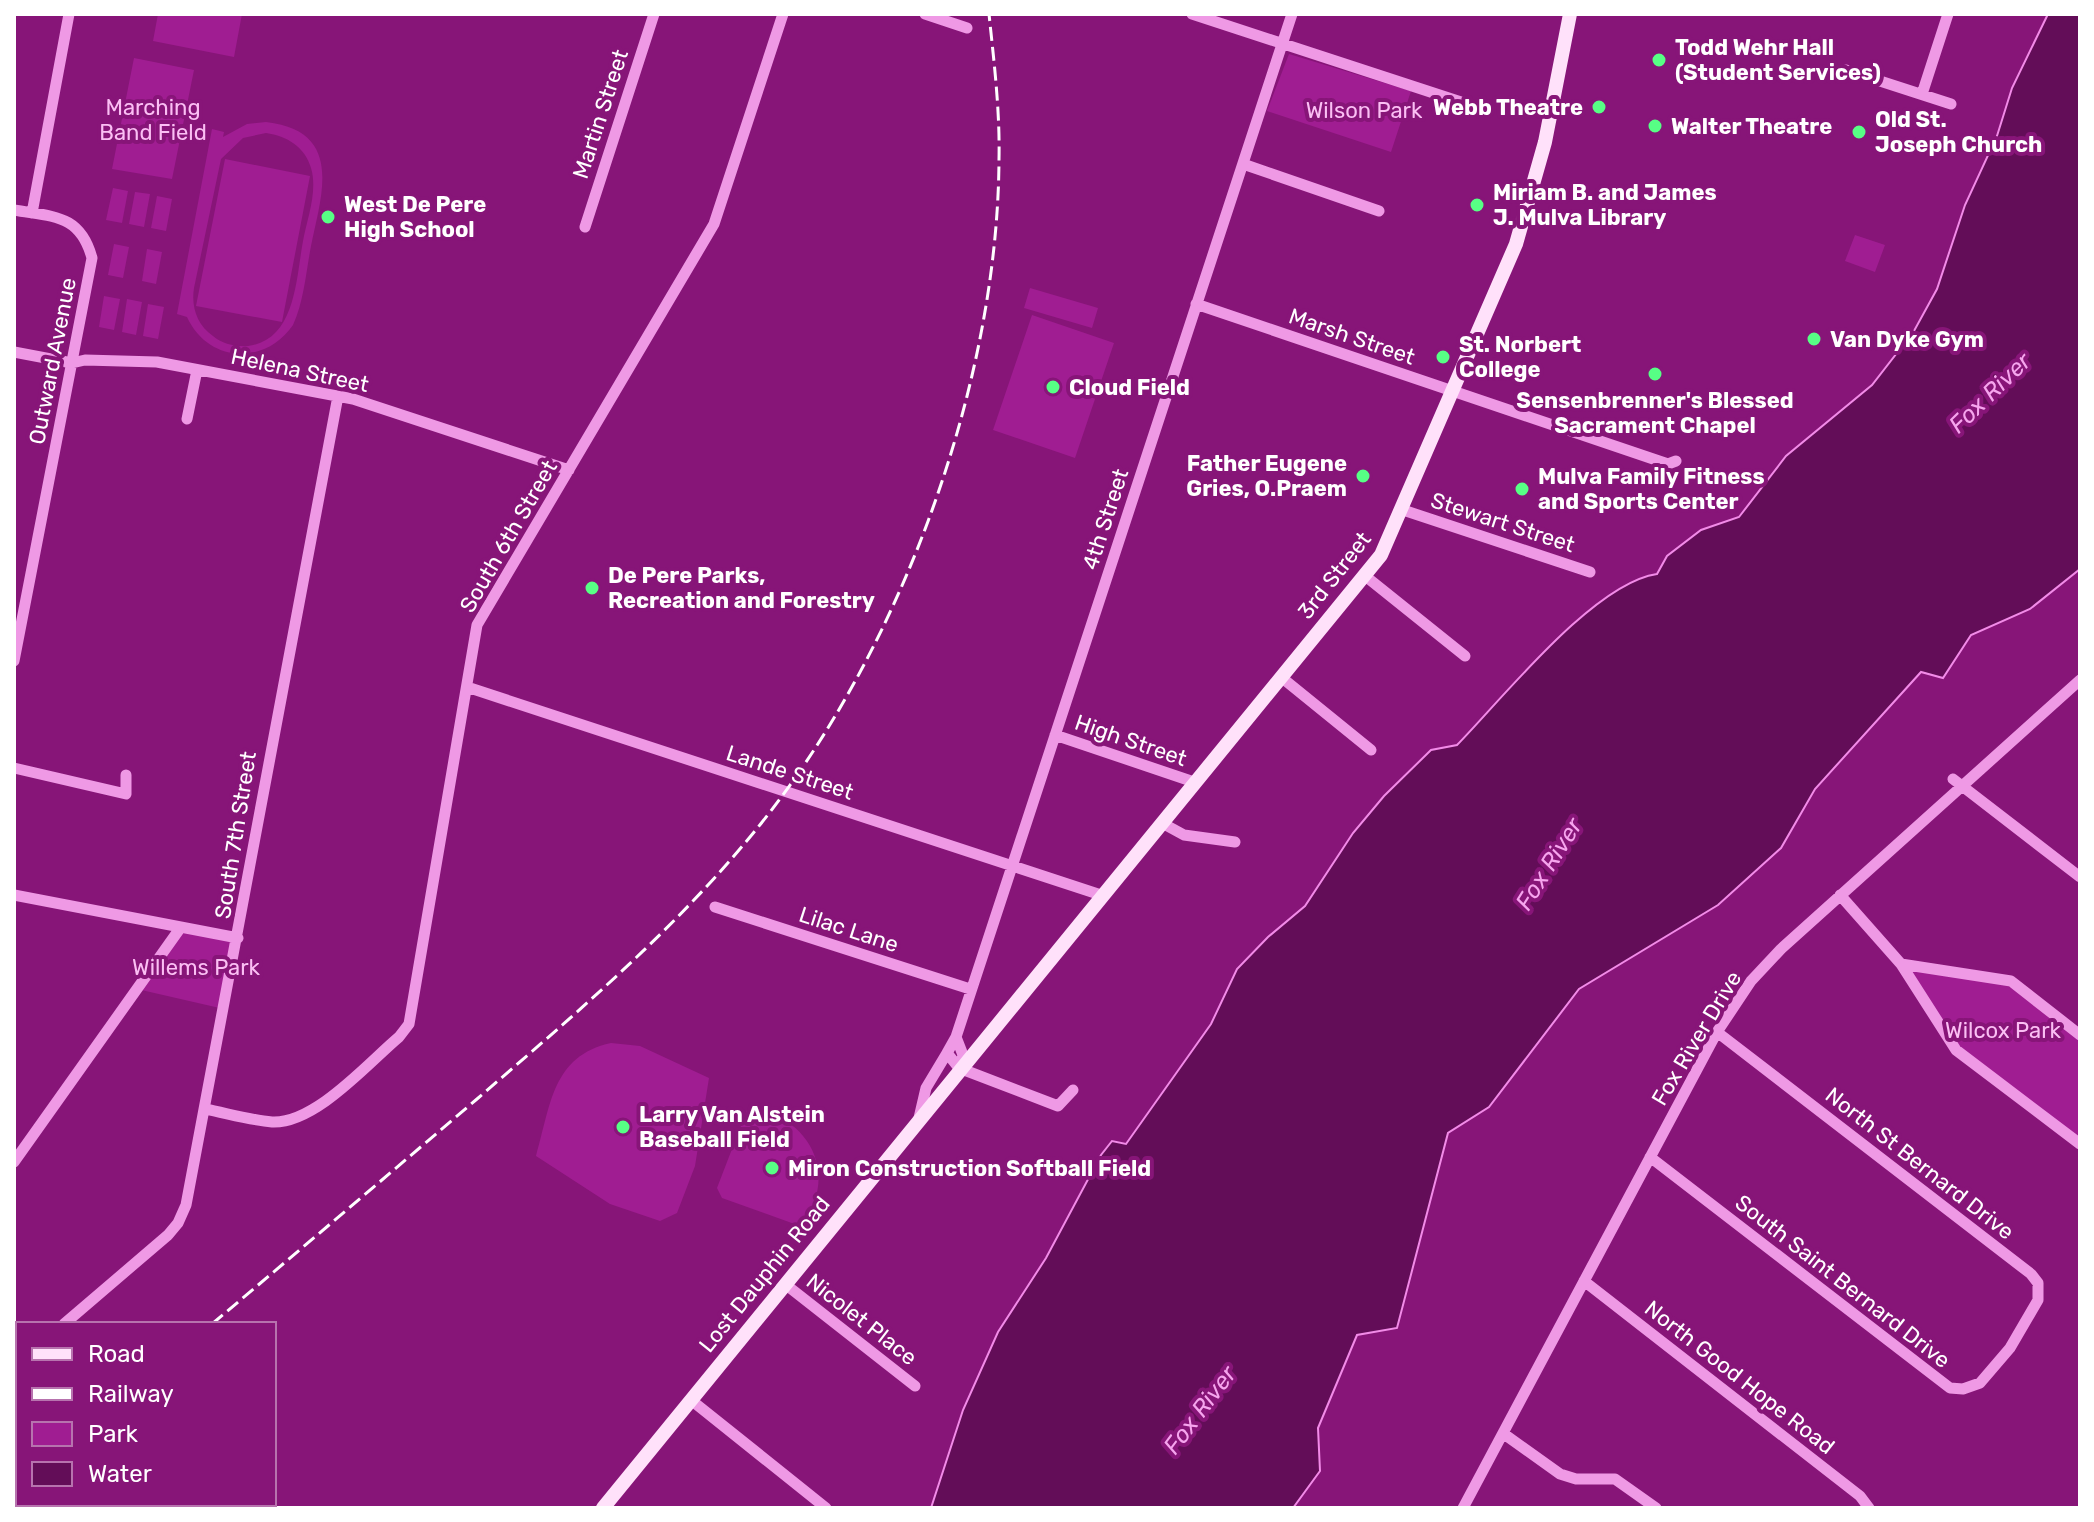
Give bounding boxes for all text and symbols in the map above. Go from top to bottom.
place label: Todd Wehr Hall (Student Services) [1675,34,1881,86]
street label: Martin Street [567,46,634,182]
marker: Todd Wehr Hall (Student Services) [1650,51,1668,69]
park label: Marching Band Field [99,94,207,146]
place label: Webb Theatre [1433,94,1583,121]
park label: Wilson Park [1306,97,1423,124]
marker: Webb Theatre [1590,98,1608,116]
place label: Old St. Joseph Church [1875,106,2042,158]
place label: Walter Theatre [1671,113,1832,140]
marker: Walter Theatre [1646,117,1664,135]
marker: Old St. Joseph Church [1850,123,1868,141]
place label: Miriam B. and James J. Mulva Library [1493,179,1717,231]
place label: West De Pere High School [344,191,486,243]
marker: Miriam B. and James J. Mulva Library [1468,196,1486,214]
marker: West De Pere High School [319,208,337,226]
street label: Outward Avenue [23,275,82,447]
street label: Marsh Street [1285,302,1419,371]
place label: Van Dyke Gym [1830,326,1984,353]
marker: Van Dyke Gym [1805,330,1823,348]
place label: St. Norbert College [1459,331,1581,383]
street label: Helena Street [229,343,372,398]
water label: Fox River [1943,347,2037,439]
marker: St. Norbert College [1434,348,1452,366]
marker: Sensenbrenner's Blessed Sacrament Chapel [1646,365,1664,383]
place label: Cloud Field [1069,374,1190,401]
marker: Cloud Field [1044,378,1062,396]
place label: Sensenbrenner's Blessed Sacrament Chapel [1516,387,1794,439]
place label: Father Eugene Gries, O.Praem [1186,450,1347,502]
street label: South 6th Street [454,455,563,617]
place label: Mulva Family Fitness and Sports Center [1538,463,1765,515]
street label: 4th Street [1076,465,1135,573]
marker: Father Eugene Gries, O.Praem [1354,467,1372,485]
marker: Mulva Family Fitness and Sports Center [1513,480,1531,498]
street label: Stewart Street [1427,487,1579,559]
street label: 3rd Street [1292,526,1377,624]
place label: De Pere Parks, Recreation and Forestry [608,562,875,614]
marker: De Pere Parks, Recreation and Forestry [583,579,601,597]
street label: High Street [1071,709,1191,772]
street label: Lande Street [723,739,857,806]
street label: South 7th Street [209,749,262,921]
water label: Fox River [1510,812,1589,915]
street label: Lilac Lane [796,901,902,958]
park label: Willems Park [132,954,261,981]
street label: Fox River Drive [1646,966,1747,1110]
park label: Wilcox Park [1945,1017,2062,1044]
street label: North St Bernard Drive [1820,1081,2019,1245]
place label: Larry Van Alstein Baseball Field [639,1101,825,1153]
marker: Larry Van Alstein Baseball Field [614,1118,632,1136]
place label: Miron Construction Softball Field [788,1155,1151,1182]
marker: Miron Construction Softball Field [763,1159,781,1177]
street label: South Saint Bernard Drive [1730,1189,1956,1374]
street label: Lost Dauphin Road [693,1191,836,1358]
street label: Nicolet Place [801,1268,922,1371]
street label: North Good Hope Road [1639,1295,1840,1460]
legend [16,1322,276,1506]
text: Road [88,1340,145,1368]
water label: Fox River [1158,1360,1243,1460]
text: Railway [88,1380,174,1408]
text: Park [88,1420,139,1448]
text: Water [88,1460,152,1488]

